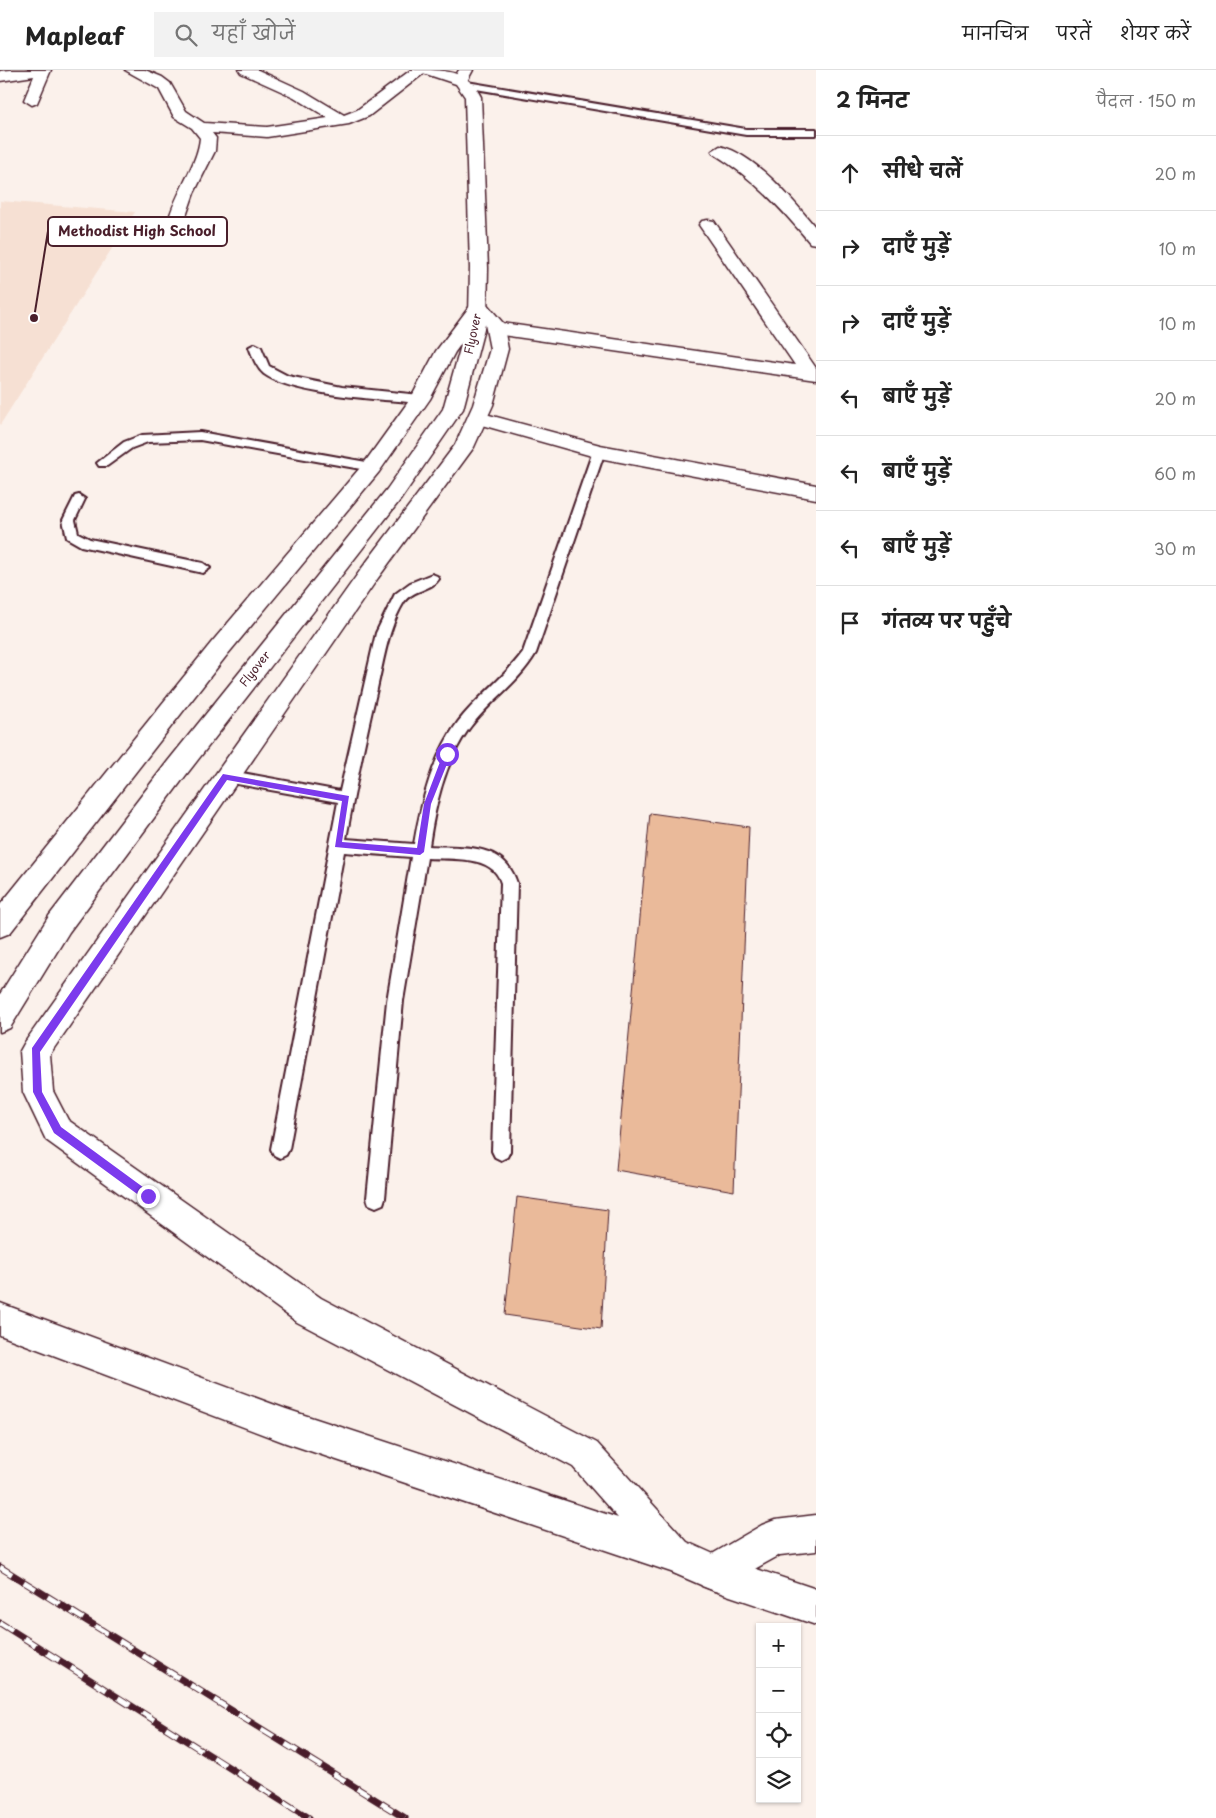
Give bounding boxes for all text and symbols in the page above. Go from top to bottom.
search box [154,12,504,57]
text: Mapleaf [25,17,124,53]
text: यहाँ खोजें [212,18,295,46]
text: मानचित्र [962,19,1028,46]
text: परतें [1056,19,1092,46]
text: शेयर करें [1120,19,1191,46]
icon: search [172,21,200,49]
text: 2 मिनट [836,83,908,115]
text: पैदल · 150 m [1096,88,1196,112]
text: सीधे चलें [883,156,962,184]
icon: ahead [836,159,864,187]
text: 20 m [1155,161,1196,185]
callout: Methodist High School [48,217,227,246]
text: Methodist High School [58,220,216,241]
text: दाएँ मुड़ें [883,231,950,259]
icon: right [836,234,864,262]
text: 10 m [1159,236,1196,260]
text: दाएँ मुड़ें [883,306,950,334]
icon: right [836,309,864,337]
street label: Flyover [459,311,485,356]
text: 10 m [1159,311,1196,335]
text: बाएँ मुड़ें [883,381,951,409]
icon: left [836,384,864,412]
text: 20 m [1155,386,1196,410]
text: बाएँ मुड़ें [883,456,951,484]
icon: left [836,459,864,487]
text: 60 m [1154,461,1196,485]
text: बाएँ मुड़ें [883,531,951,559]
icon: left [836,534,864,562]
text: 30 m [1154,536,1196,560]
text: गंतव्य पर पहुँचे [883,606,1011,634]
icon: arrive [836,609,864,637]
street label: Flyover [234,646,274,690]
route start [436,743,459,766]
route end [137,1185,160,1208]
map controls [756,1623,801,1803]
button: + [756,1623,801,1668]
button: − [756,1668,801,1713]
button: locate [756,1713,801,1758]
button: layers [756,1758,801,1803]

